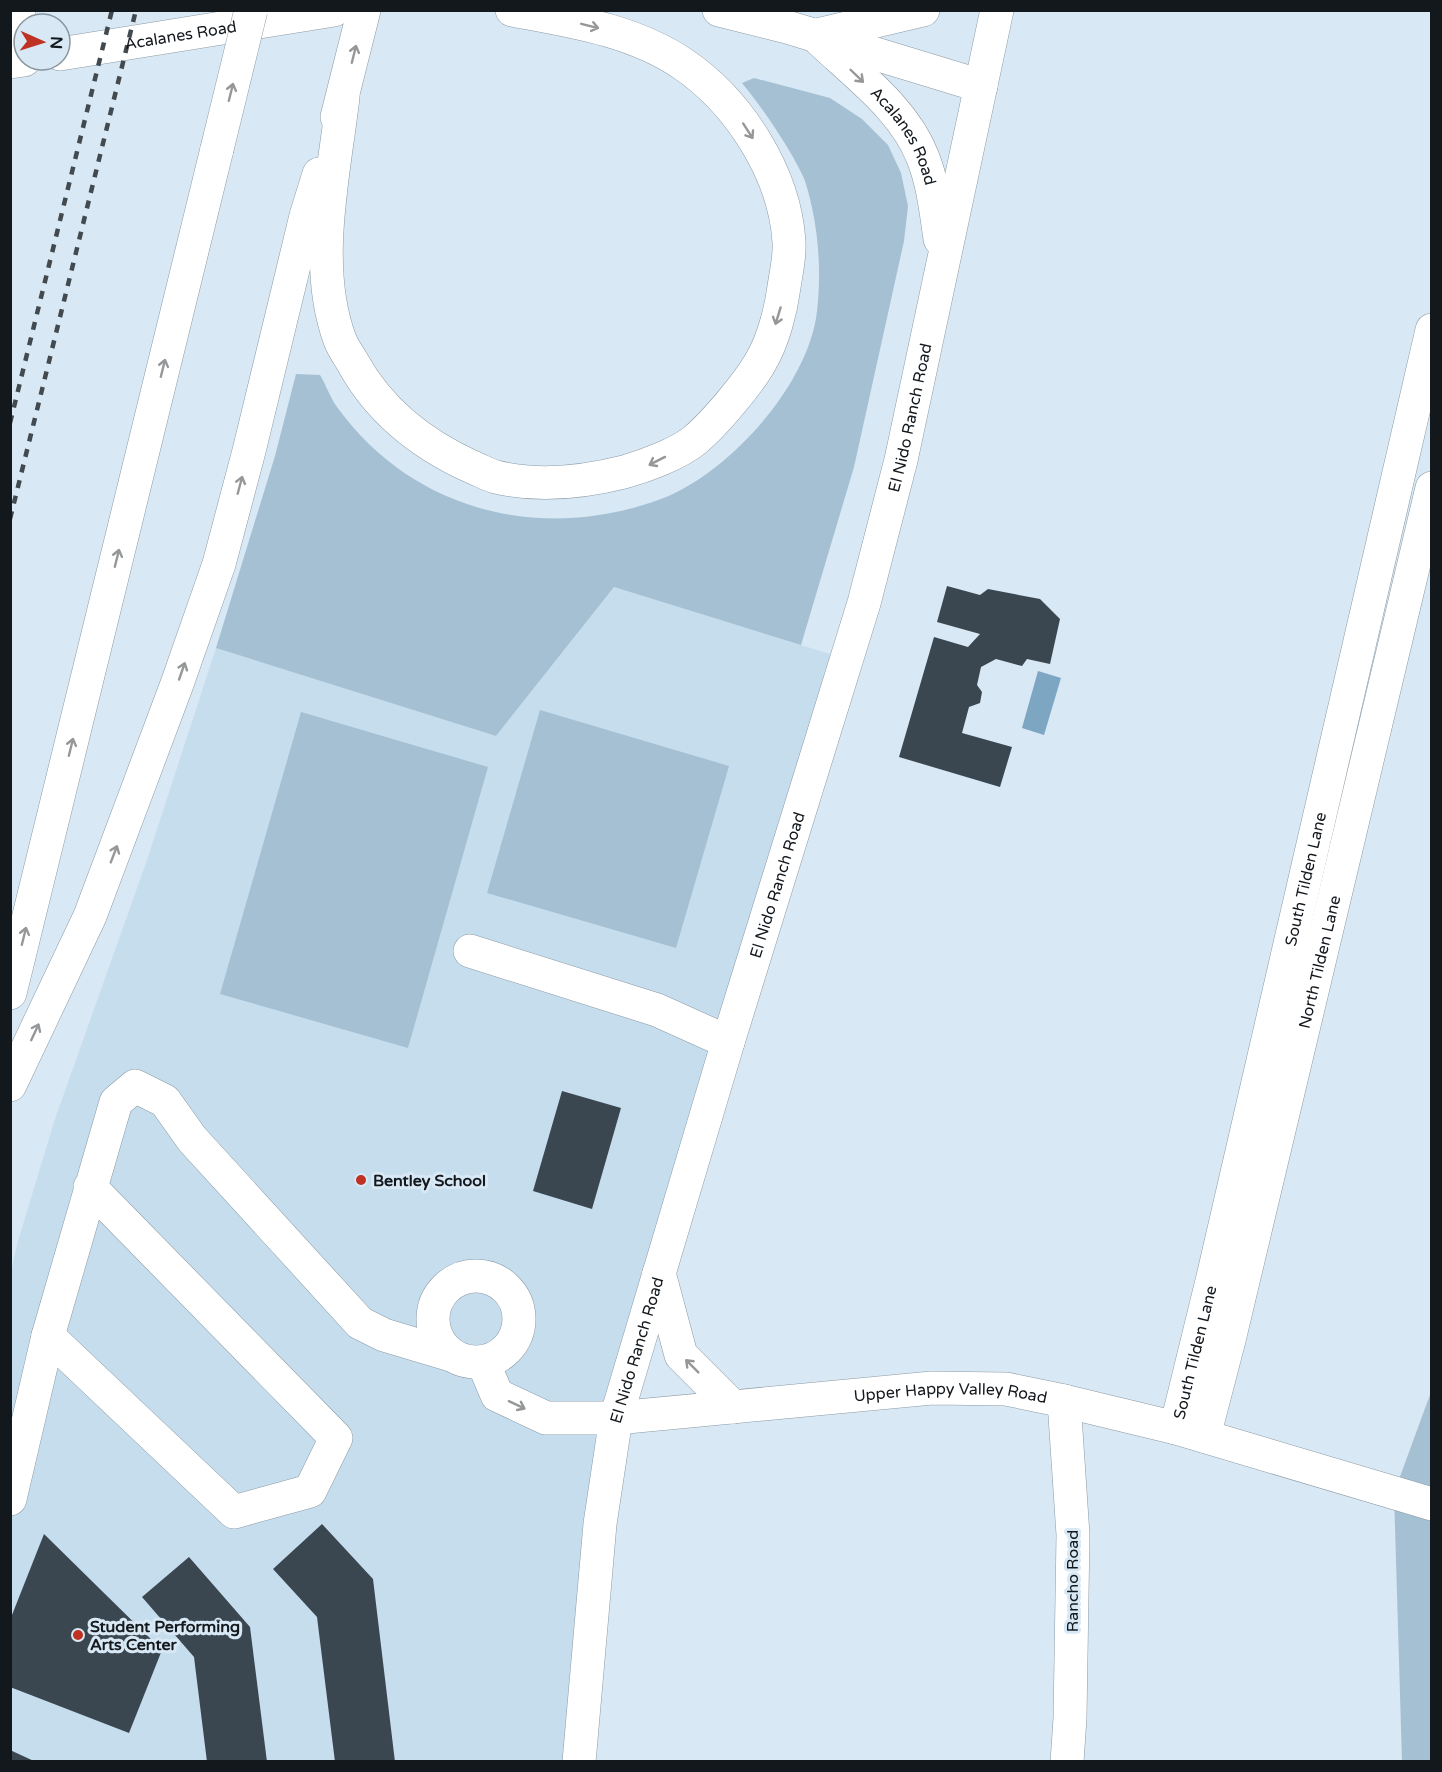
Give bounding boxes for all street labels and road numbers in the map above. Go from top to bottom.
street label: Acalanes Road [123,17,238,54]
street label: Acalanes Road [866,83,940,187]
street label: El Nido Ranch Road [884,342,937,494]
street label: El Nido Ranch Road [746,810,810,961]
street label: South Tilden Lane [1281,810,1331,948]
street label: North Tilden Lane [1295,893,1346,1031]
street label: El Nido Ranch Road [606,1275,668,1426]
street label: South Tilden Lane [1170,1284,1222,1421]
street label: Upper Happy Valley Road [853,1379,1049,1408]
street label: Rancho Road [1063,1530,1083,1632]

